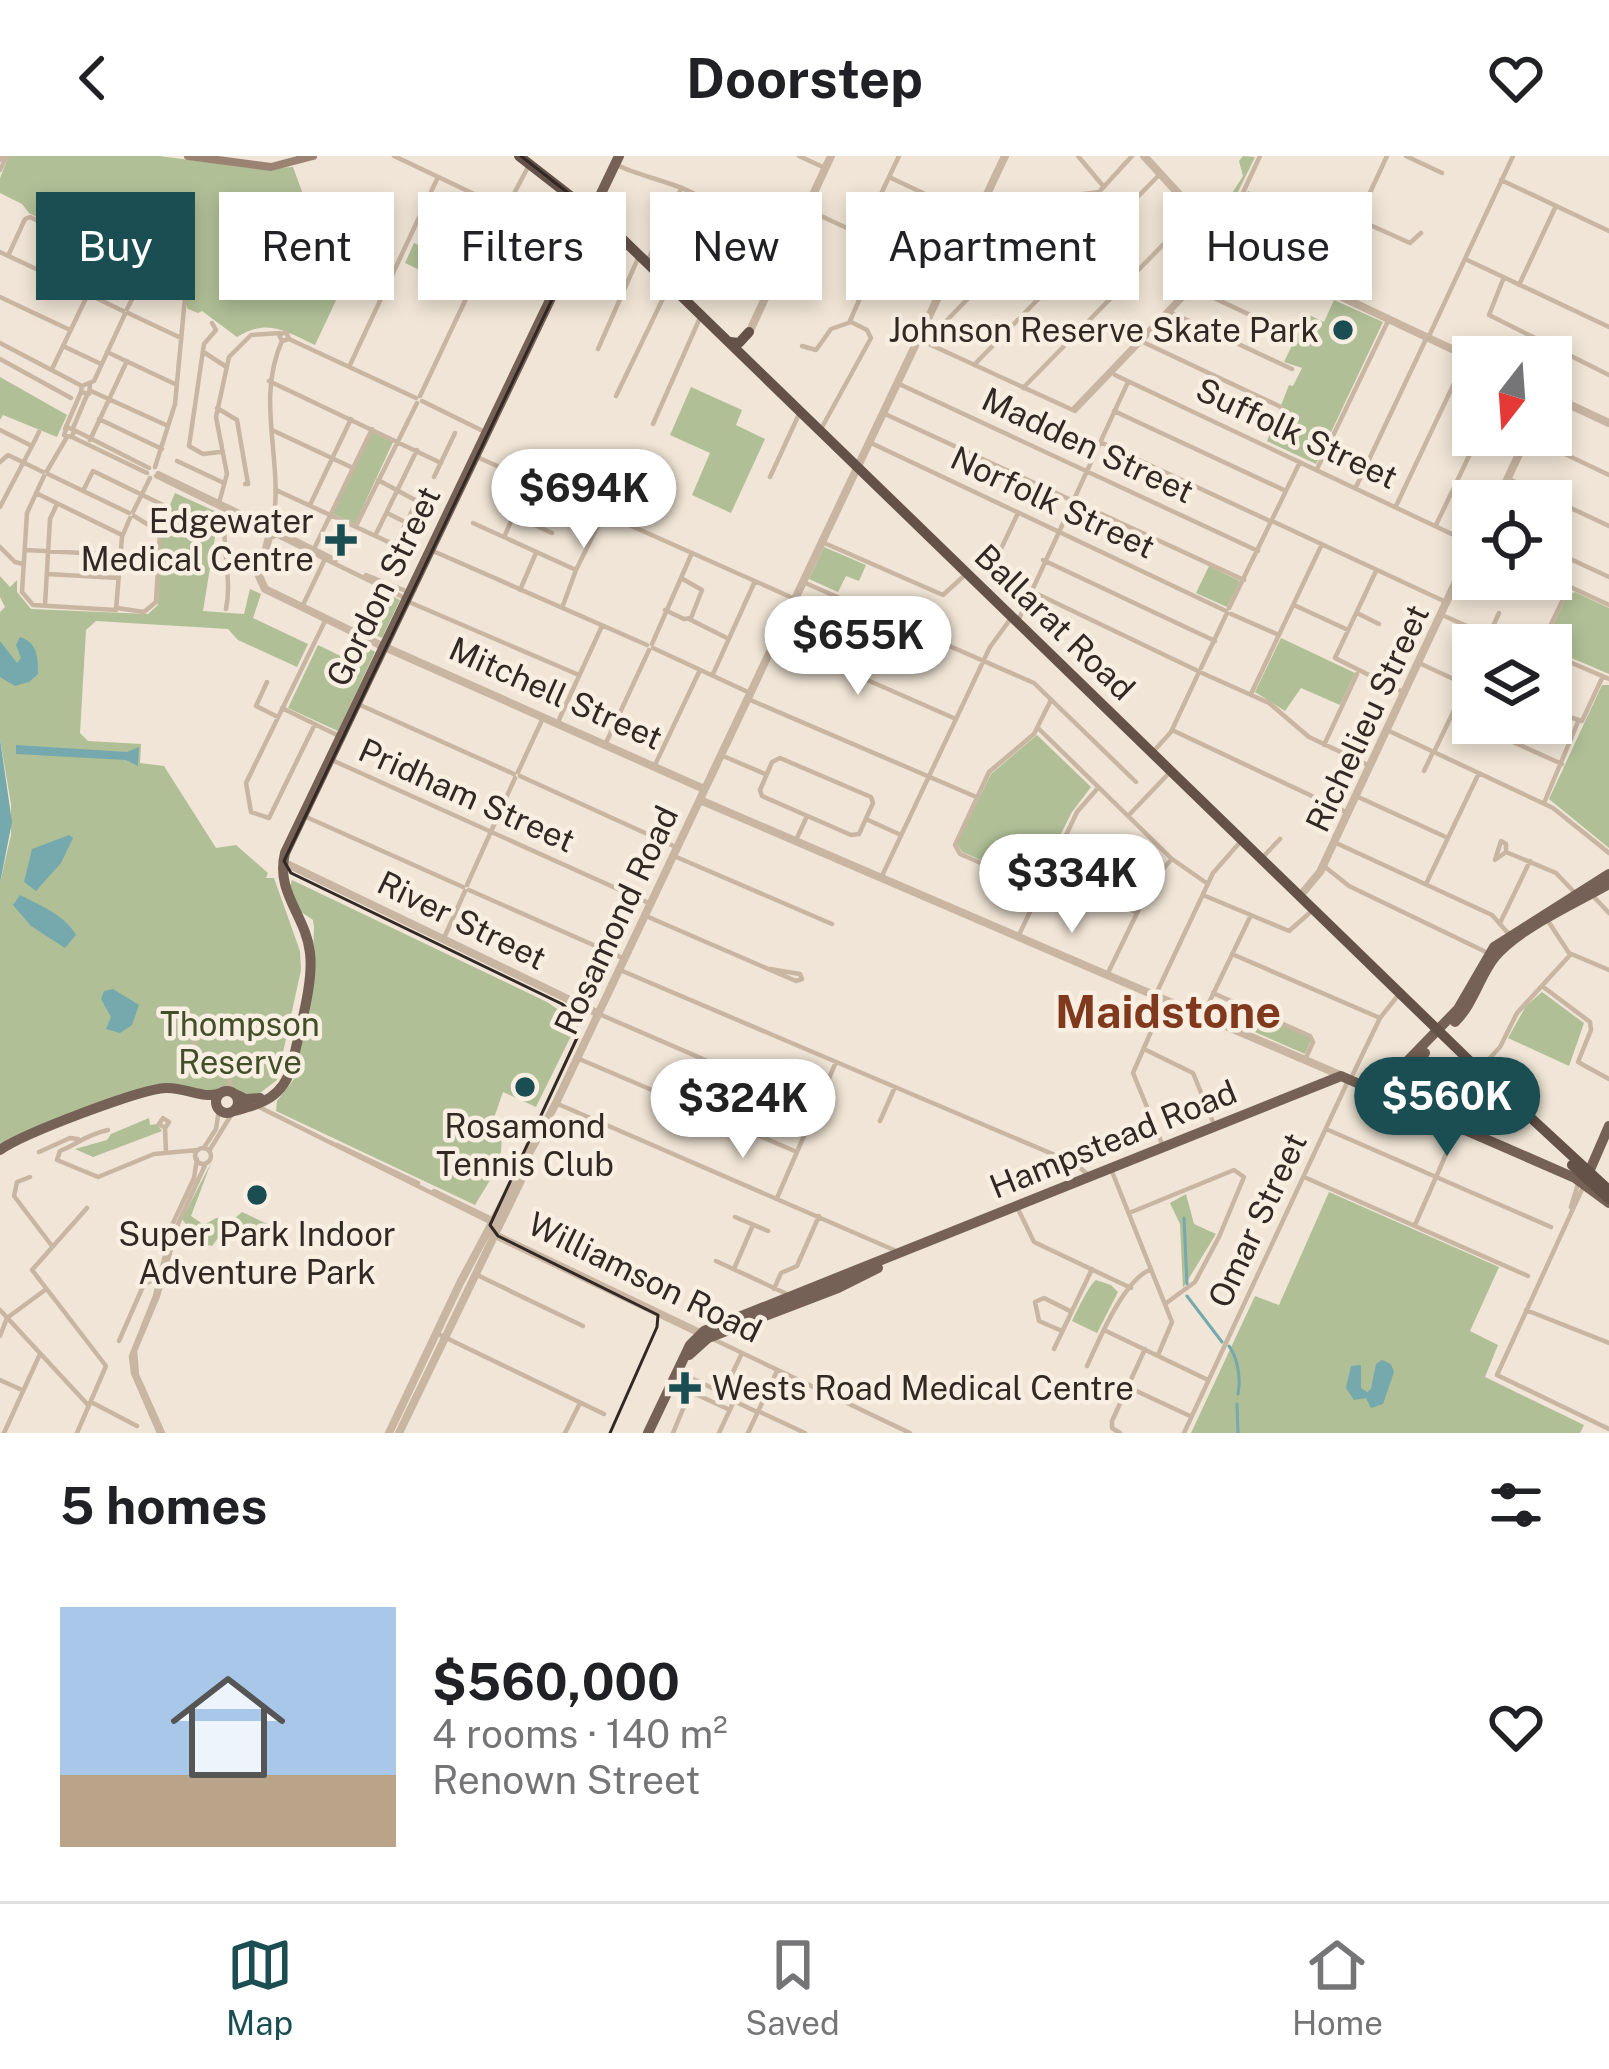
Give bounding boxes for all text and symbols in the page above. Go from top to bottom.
icon: back [60,45,126,111]
icon: heart [1483,45,1549,111]
text: Doorstep [686,47,923,110]
chip: Buy [36,192,195,300]
chip: Rent [219,192,394,300]
chip: Filters [418,192,626,300]
chip: New [650,192,822,300]
chip: Apartment [846,192,1139,300]
chip: House [1163,192,1372,300]
place label: Johnson Reserve Skate Park [888,311,1319,349]
marker: Johnson Reserve Skate Park [1330,317,1356,343]
north arrow [1452,336,1572,456]
map controls [1452,336,1572,744]
street label: Suffolk Street [1190,370,1404,496]
street label: Madden Street [976,379,1200,511]
street label: Norfolk Street [945,438,1161,566]
pin: $694K [500,449,668,551]
text: $694K [518,465,650,511]
street label: Gordon Street [318,480,448,692]
button: locate [1452,480,1572,600]
place label: Edgewater Medical Centre [80,502,314,578]
marker: Edgewater Medical Centre [325,524,357,556]
street label: Ballarat Road [967,537,1143,707]
pin: $655K [774,596,942,698]
street label: Richelieu Street [1298,599,1436,837]
text: $655K [792,612,924,658]
button: layers [1452,624,1572,744]
street label: Mitchell Street [444,629,668,757]
street label: Pridham Street [353,730,581,860]
street label: Rosamond Road [546,800,686,1040]
pin: $334K [988,834,1156,936]
text: $334K [1006,850,1138,896]
street label: River Street [372,863,552,977]
district label: Maidstone [1055,985,1281,1038]
park label: Thompson Reserve [160,1005,320,1081]
pin: $560K [1363,1057,1531,1159]
pin: $324K [659,1059,827,1161]
street label: Hampstead Road [984,1072,1242,1206]
text: $560K [1381,1073,1513,1119]
marker: Rosamond Tennis Club [512,1074,538,1100]
text: $324K [678,1075,808,1121]
place label: Rosamond Tennis Club [436,1107,614,1183]
street label: Omar Street [1200,1127,1314,1313]
marker: Super Park Indoor Adventure Park [244,1182,270,1208]
street label: Williamson Road [522,1204,768,1350]
place label: Super Park Indoor Adventure Park [118,1215,396,1291]
place label: Wests Road Medical Centre [712,1369,1134,1407]
marker: Wests Road Medical Centre [669,1372,701,1404]
icon: filters [1483,1472,1549,1538]
text: 5 homes [60,1476,267,1535]
text: $560,000 [432,1652,680,1711]
icon: home [156,1655,300,1799]
icon: heart [1483,1694,1549,1760]
text: 4 rooms · 140 m² [432,1711,728,1757]
text: Renown Street [432,1757,700,1803]
tab: Map [226,1932,293,2042]
tab: Saved [745,1932,840,2042]
tab: Home [1292,1932,1383,2042]

